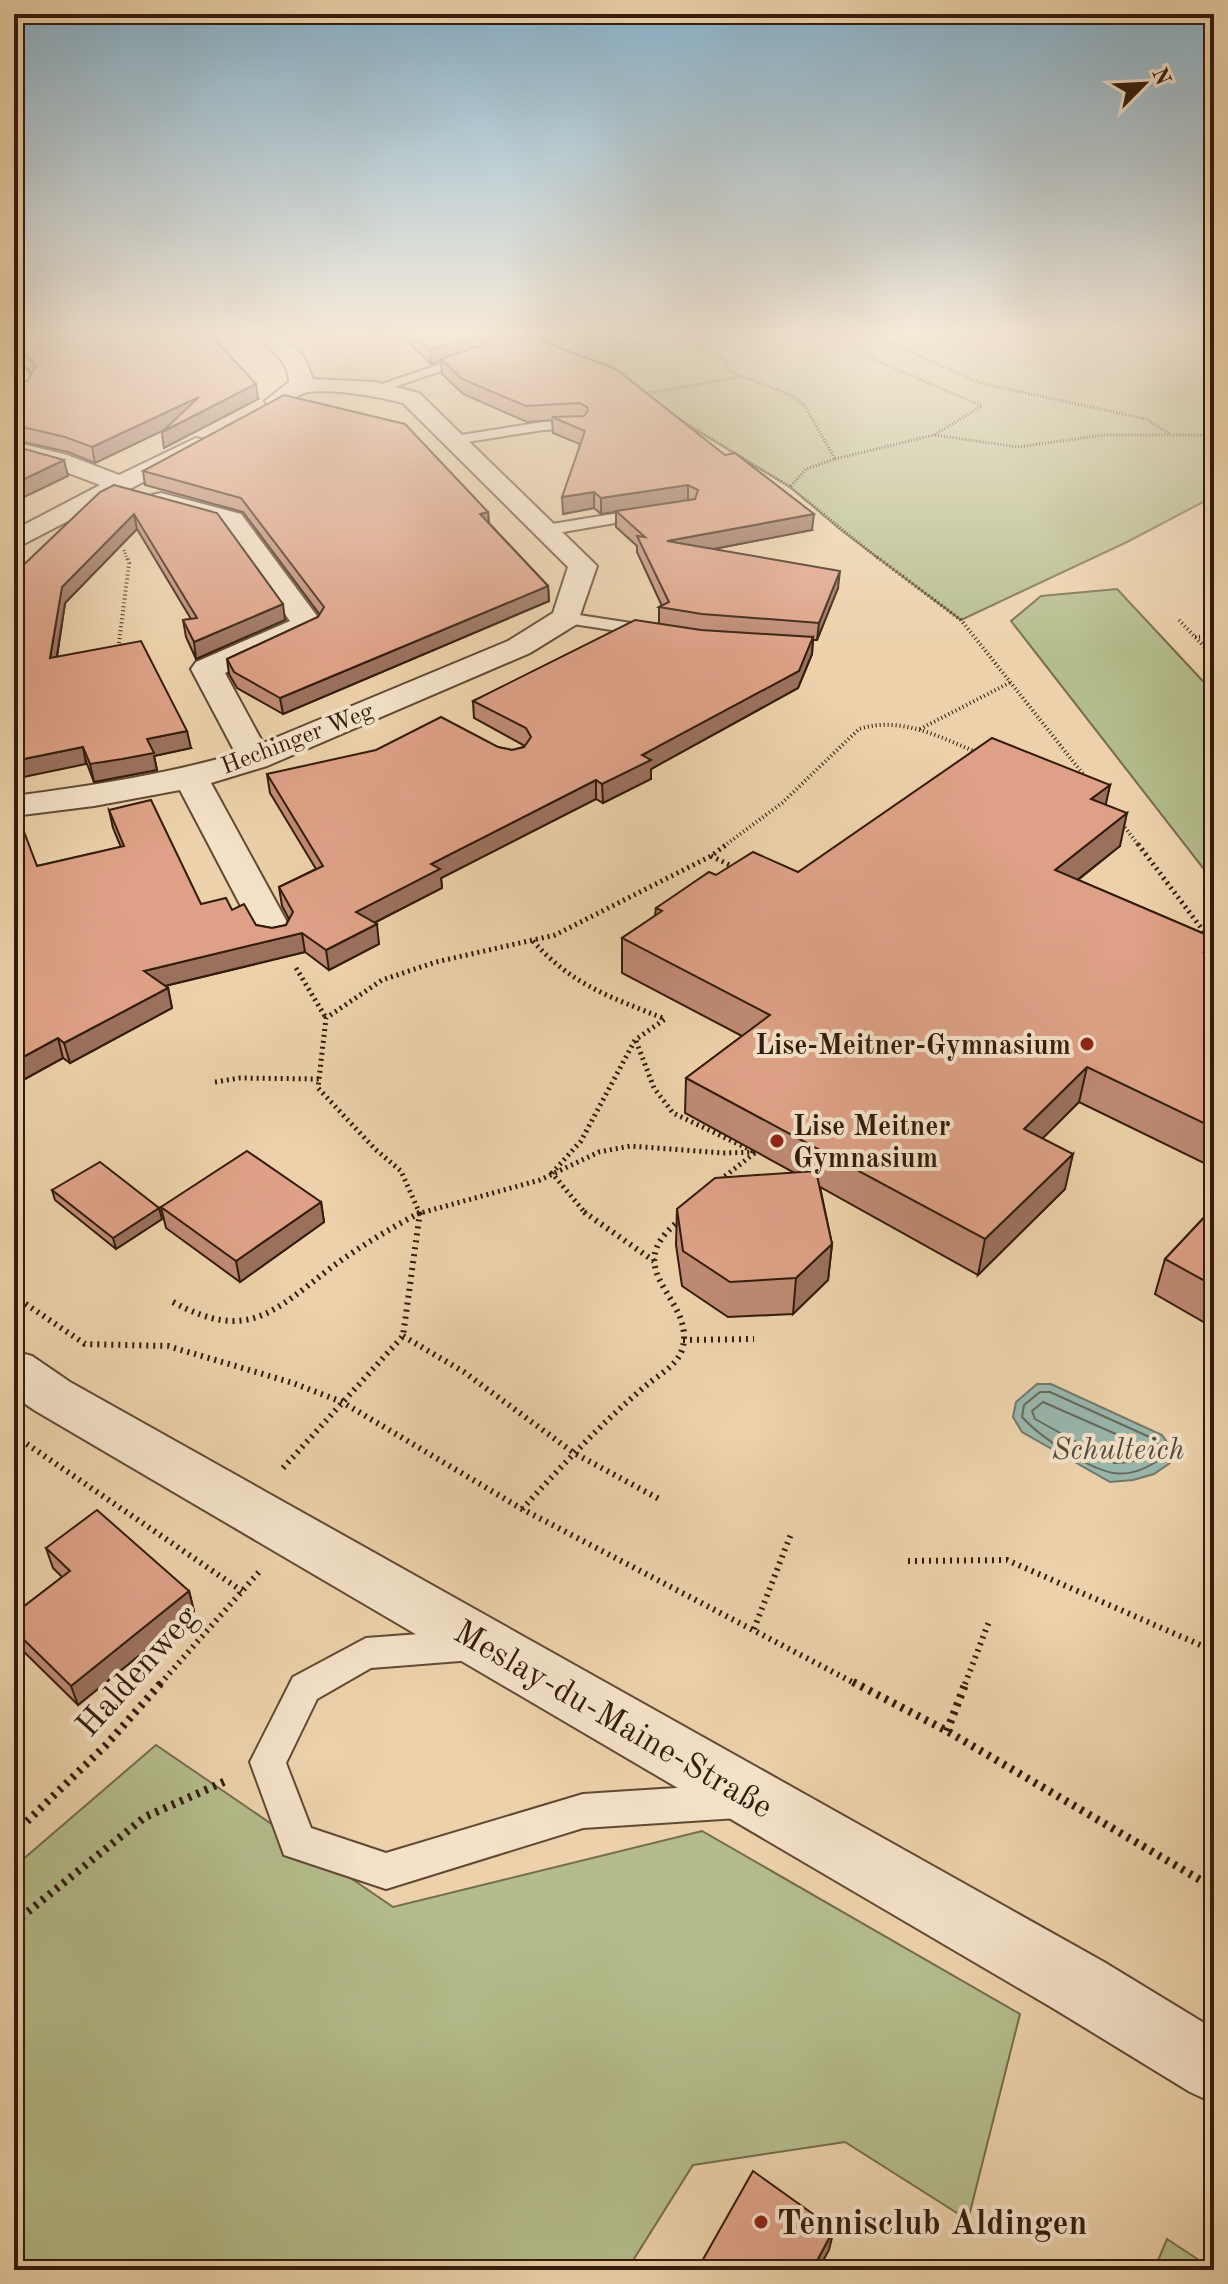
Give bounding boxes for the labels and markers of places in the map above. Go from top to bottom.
place label: Lise-Meitner-Gymnasium [755,1033,1071,1061]
marker: Lise-Meitner-Gymnasium [1078,1035,1096,1053]
place label: Lise Meitner Gymnasium [793,1114,951,1174]
marker: Lise Meitner Gymnasium [768,1132,786,1150]
place label: Tennisclub Aldingen [777,2208,1087,2242]
marker: Tennisclub Aldingen [752,2213,770,2231]

